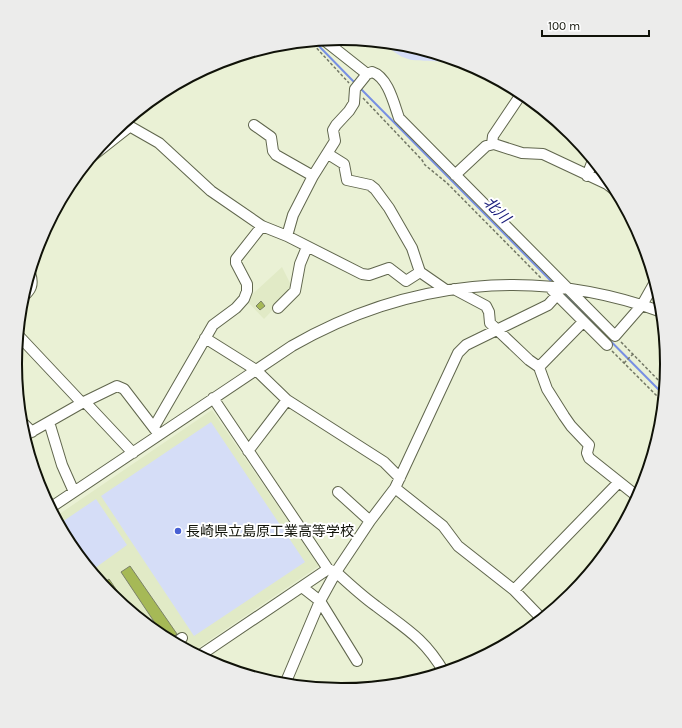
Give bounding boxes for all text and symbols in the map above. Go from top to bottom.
scale bar [542,12,649,38]
text: 100 m [548,19,580,33]
water label: 北川 [480,193,515,228]
place label: 長崎県立島原工業高等学校 [186,523,354,540]
marker: 長崎県立島原工業高等学校 [173,526,183,536]

